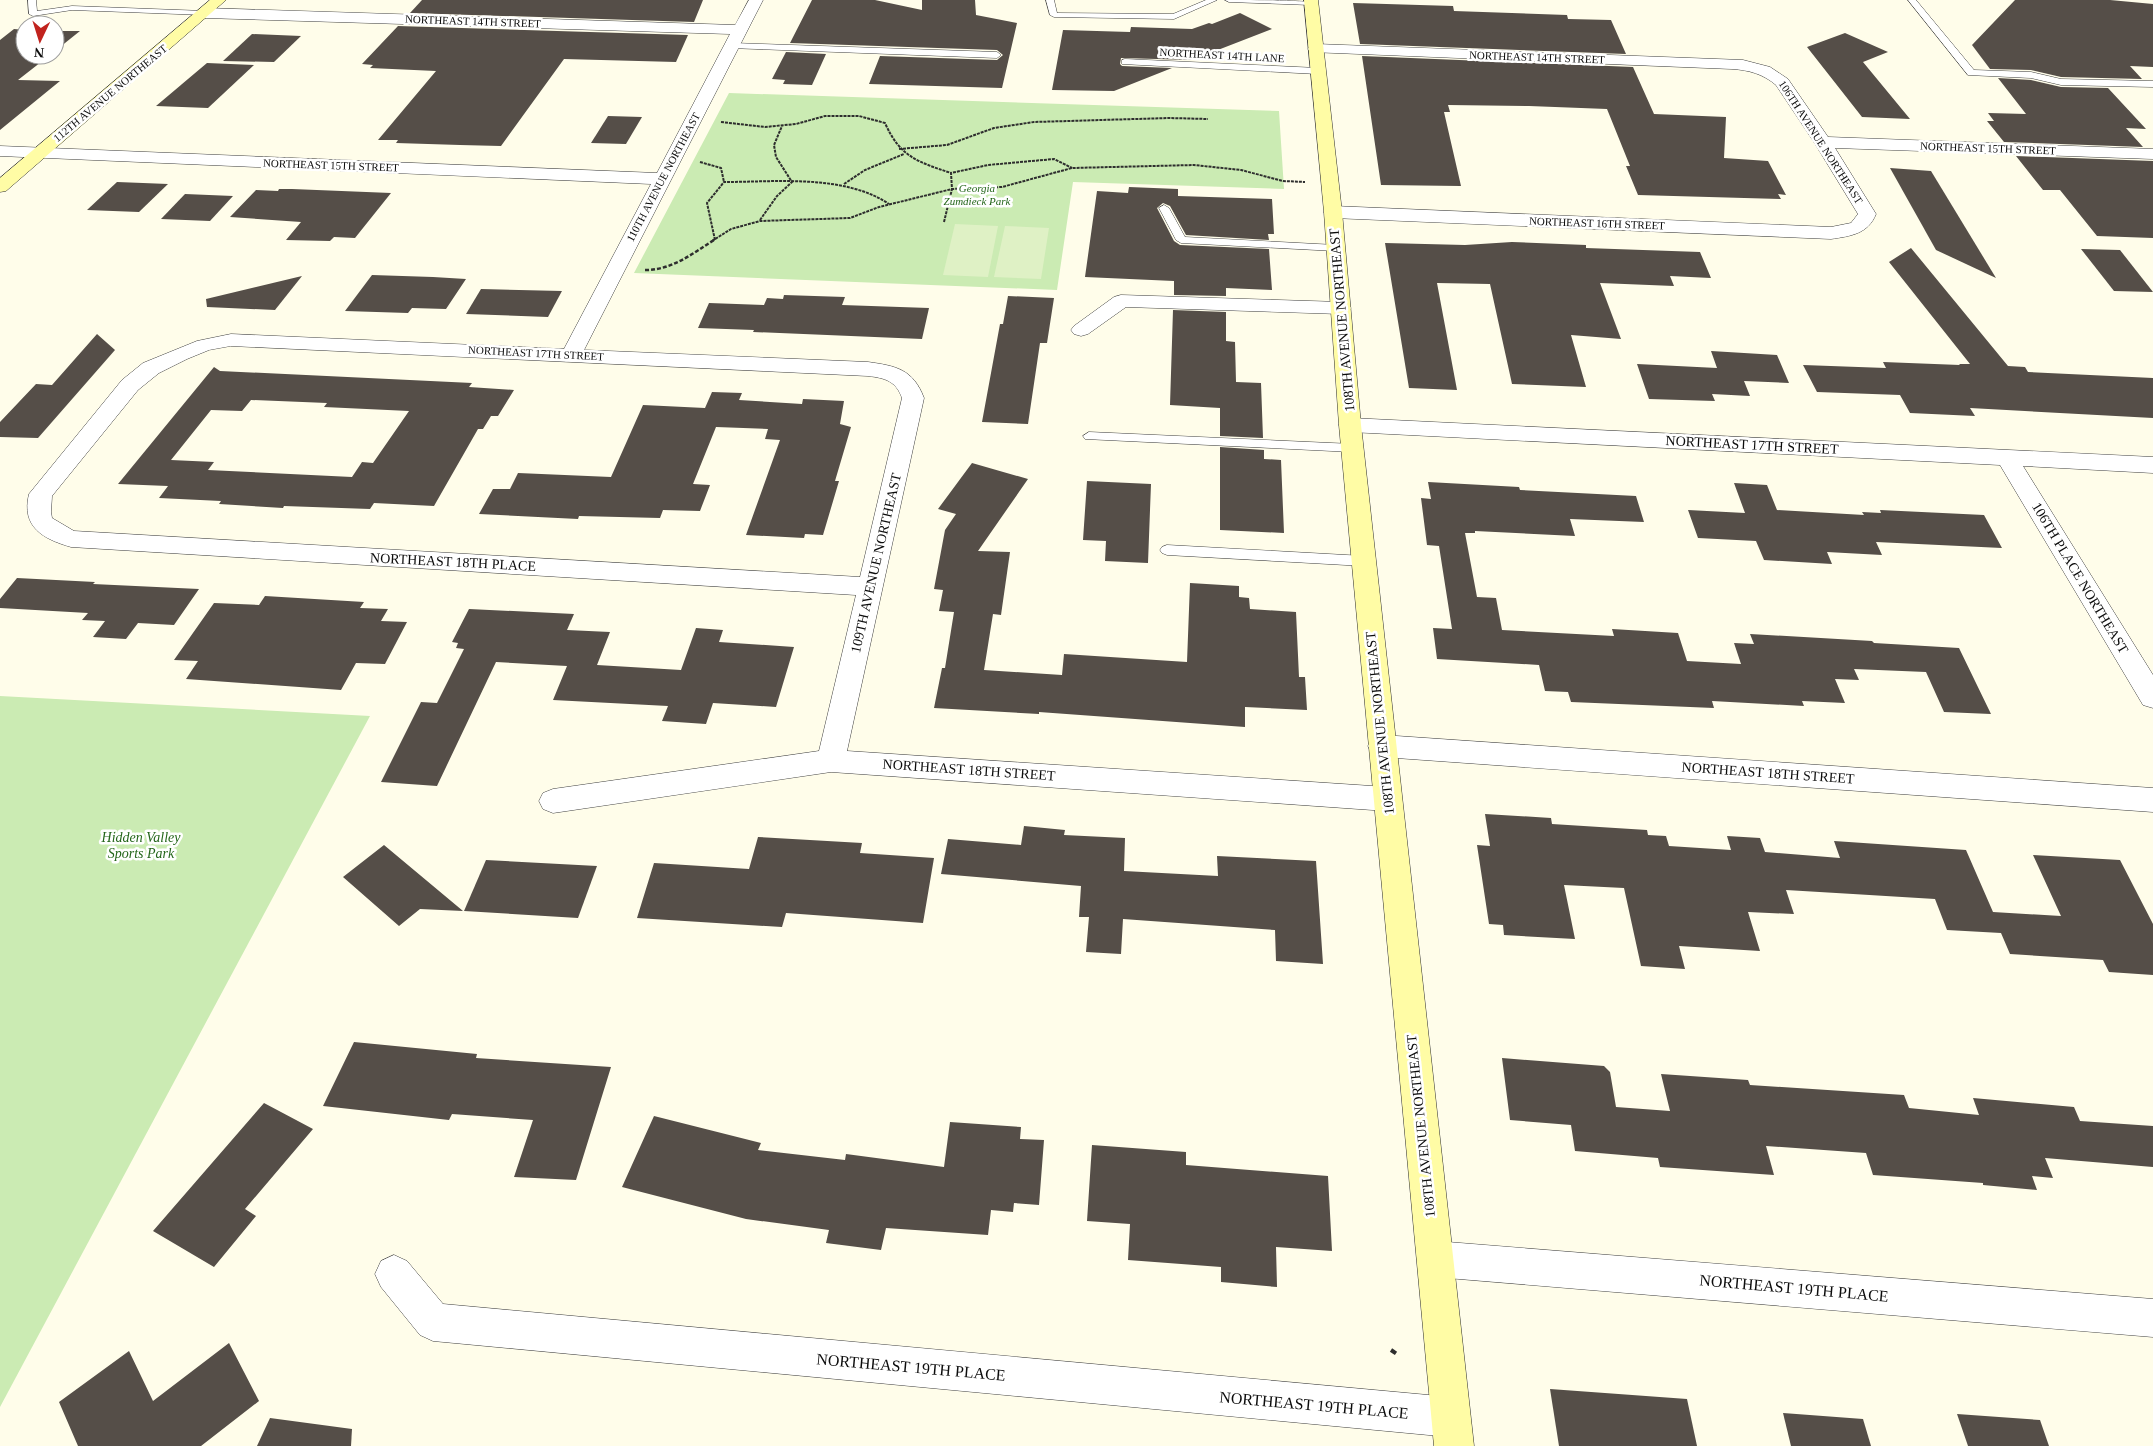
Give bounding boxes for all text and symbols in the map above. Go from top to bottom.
street label: NORTHEAST 14TH STREET [405,13,541,29]
north arrow [15,15,65,65]
street label: 112TH AVENUE NORTHEAST [51,42,169,144]
text: N [34,45,45,60]
street label: NORTHEAST 14TH LANE [1159,46,1285,64]
street label: NORTHEAST 14TH STREET [1469,49,1605,65]
street label: 106TH AVENUE NORTHEAST [1777,78,1866,206]
street label: 110TH AVENUE NORTHEAST [624,110,702,243]
street label: NORTHEAST 15TH STREET [1920,140,2056,156]
street label: NORTHEAST 15TH STREET [263,157,399,173]
park label: Georgia Zumdieck Park [944,182,1012,207]
street label: NORTHEAST 16TH STREET [1529,215,1665,231]
street label: 108TH AVENUE NORTHEAST [1326,227,1357,412]
street label: NORTHEAST 17TH STREET [468,343,605,363]
street label: NORTHEAST 17TH STREET [1665,433,1839,457]
street label: 109TH AVENUE NORTHEAST [848,471,904,654]
street label: 106TH PLACE NORTHEAST [2029,500,2131,657]
street label: NORTHEAST 18TH PLACE [370,550,536,574]
street label: 108TH AVENUE NORTHEAST [1363,630,1397,815]
street label: NORTHEAST 18TH STREET [882,756,1056,784]
street label: NORTHEAST 18TH STREET [1681,759,1855,787]
park label: Hidden Valley Sports Park [101,830,181,861]
street label: 108TH AVENUE NORTHEAST [1404,1033,1438,1218]
street label: NORTHEAST 19TH PLACE [1699,1271,1889,1305]
street label: NORTHEAST 19TH PLACE [816,1350,1006,1384]
street label: NORTHEAST 19TH PLACE [1219,1388,1409,1422]

